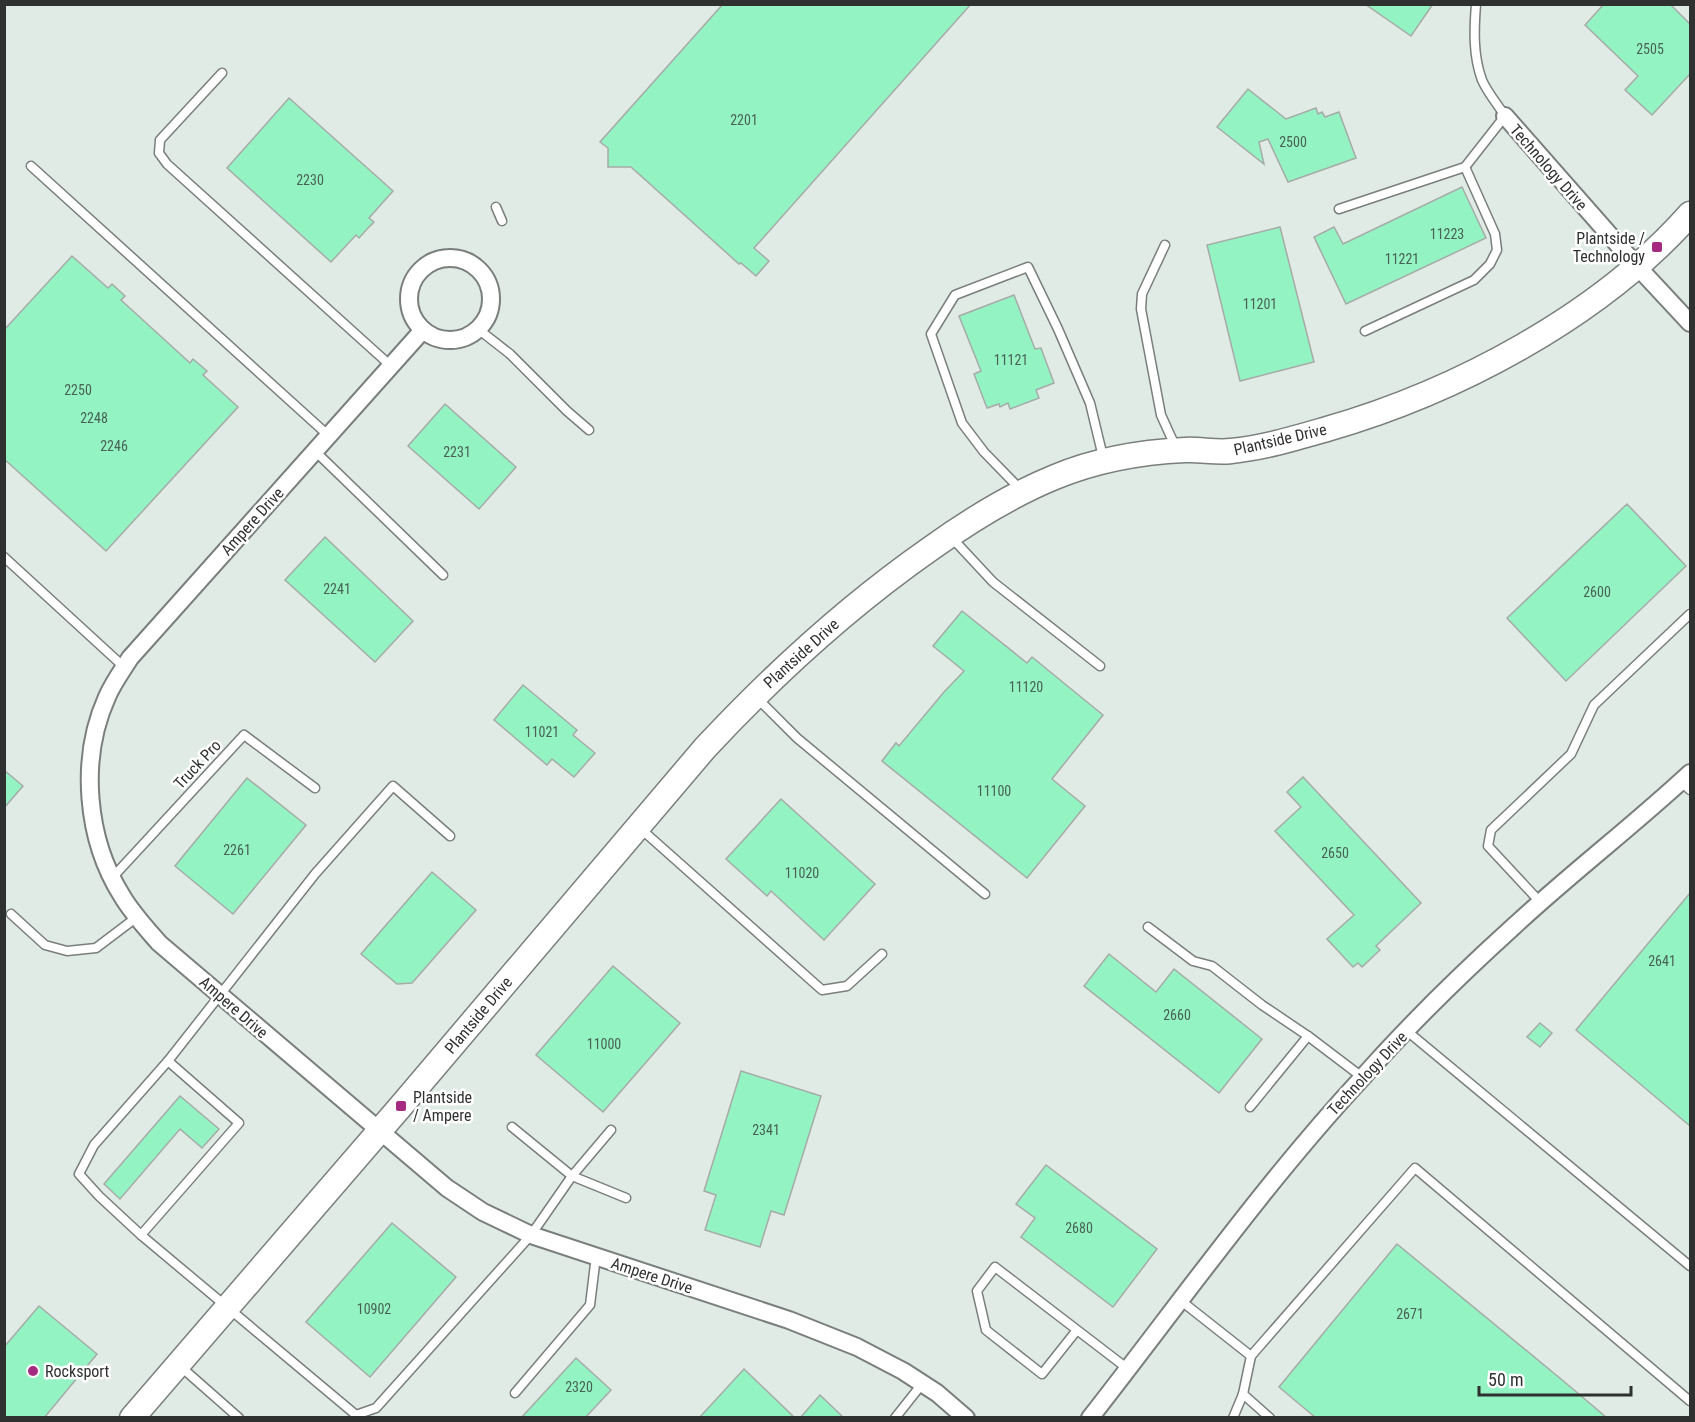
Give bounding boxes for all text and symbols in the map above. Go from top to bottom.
house number: 2505 [1636,41,1664,57]
house number: 2201 [730,112,758,128]
street label: Technology Drive [1506,120,1591,214]
house number: 2500 [1279,134,1307,150]
house number: 2230 [296,172,324,188]
house number: 11223 [1430,226,1464,242]
place label: Plantside / Technology [1573,229,1645,266]
marker: Plantside / Technology [1650,240,1664,254]
house number: 11221 [1385,251,1419,267]
house number: 11201 [1243,296,1277,312]
house number: 11121 [994,352,1028,368]
house number: 2250 [64,382,92,398]
house number: 2248 [80,410,108,426]
street label: Plantside Drive [1232,420,1328,459]
house number: 2246 [100,438,128,454]
house number: 2231 [443,444,471,460]
street label: Ampere Drive [217,484,288,559]
house number: 2241 [323,581,351,597]
house number: 2600 [1583,584,1611,600]
street label: Plantside Drive [760,615,843,692]
house number: 11120 [1009,679,1043,695]
house number: 11021 [525,724,559,740]
street label: Truck Pro [170,736,225,793]
house number: 11100 [977,783,1011,799]
house number: 2261 [223,842,251,858]
house number: 2650 [1321,845,1349,861]
house number: 11020 [785,865,819,881]
house number: 2641 [1648,953,1676,969]
street label: Ampere Drive [196,972,272,1042]
street label: Plantside Drive [441,973,516,1058]
house number: 2660 [1163,1007,1191,1023]
street label: Technology Drive [1324,1027,1411,1119]
house number: 11000 [587,1036,621,1052]
place label: Plantside / Ampere [413,1088,472,1125]
marker: Plantside / Ampere [394,1099,408,1113]
house number: 2341 [752,1122,780,1138]
house number: 2680 [1065,1220,1093,1236]
street label: Ampere Drive [609,1253,695,1298]
house number: 10902 [357,1301,391,1317]
house number: 2671 [1396,1306,1424,1322]
scale bar [1479,1359,1630,1397]
place label: Rocksport [45,1362,110,1381]
marker: Rocksport [26,1364,40,1378]
text: 50 m [1488,1369,1523,1390]
house number: 2320 [565,1379,593,1395]

